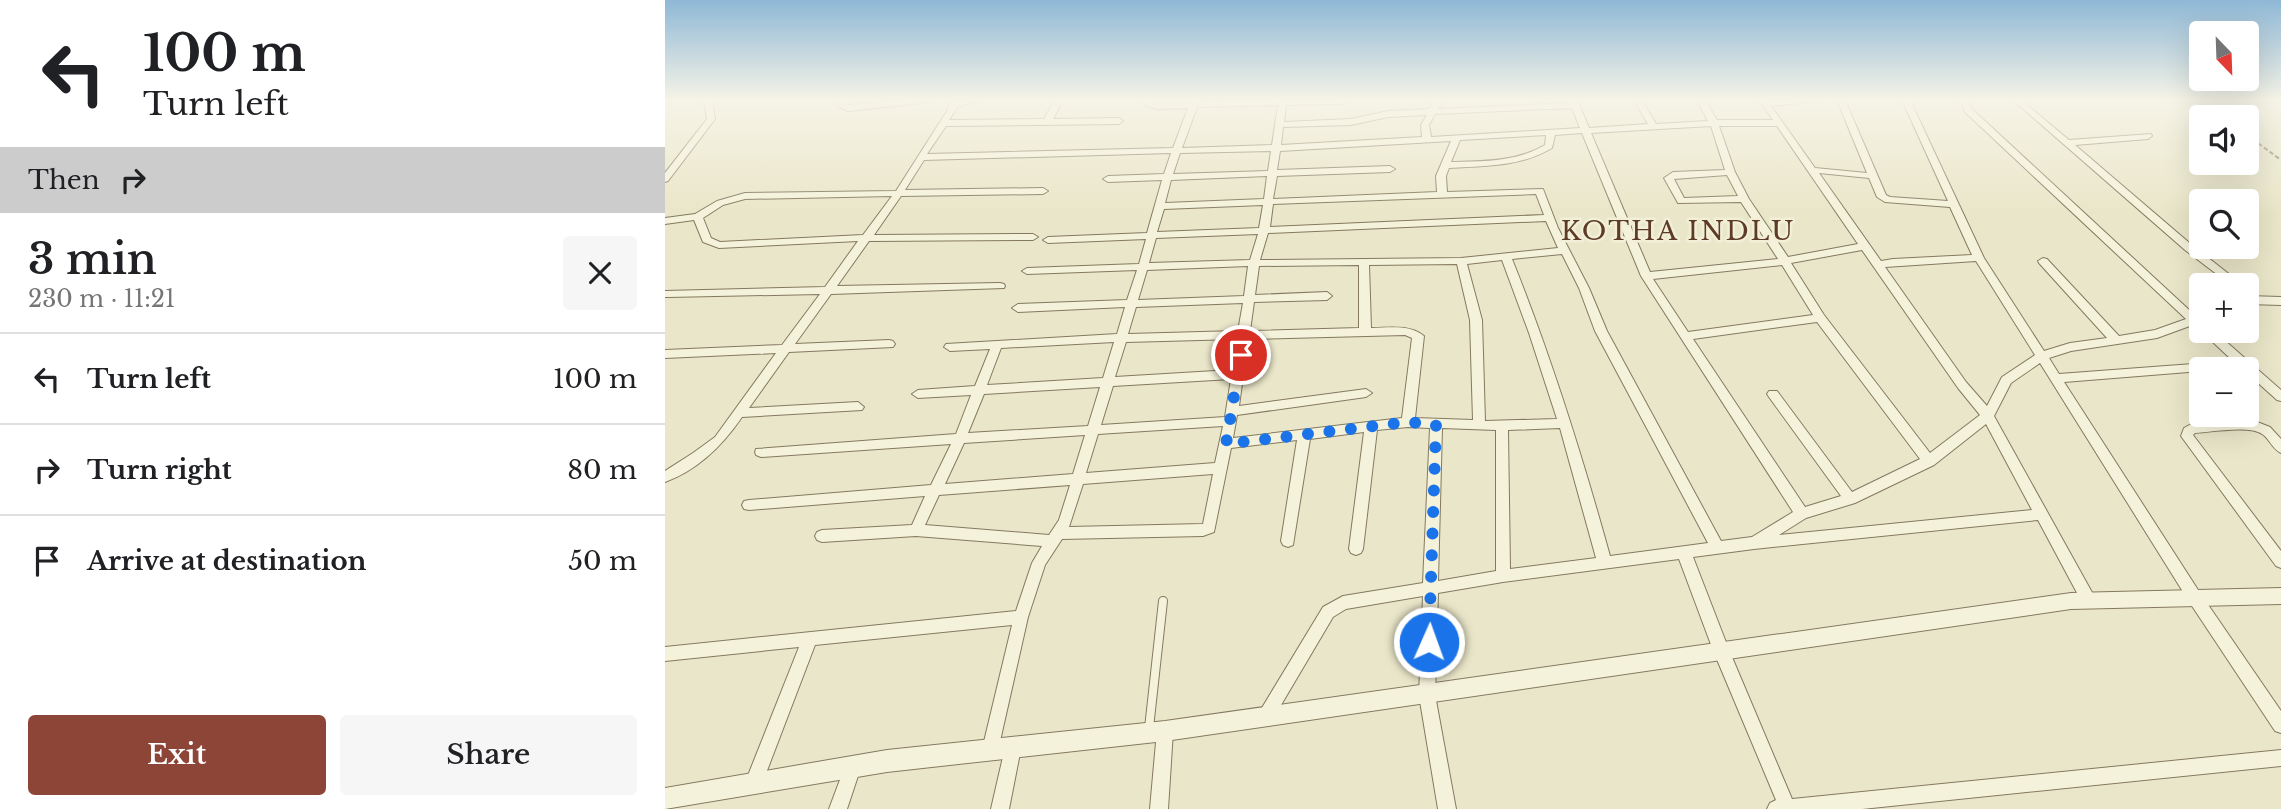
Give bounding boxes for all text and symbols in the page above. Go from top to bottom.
north arrow [2189,21,2259,91]
map controls [2189,21,2259,427]
text: 100 m [143,23,306,84]
icon: left [28,28,119,119]
text: Turn left [143,84,289,124]
button: sound [2189,105,2259,175]
icon: right [114,161,152,199]
text: Then [28,164,100,196]
button: search [2189,189,2259,259]
district label: KOTHA INDLU [1561,215,1795,247]
text: 3 min [28,233,157,285]
button: close [563,236,637,310]
button: + [2189,273,2259,343]
text: 230 m · 11:21 [28,285,175,313]
pin [1211,325,1271,385]
icon: arrive [1222,336,1260,374]
button: − [2189,357,2259,427]
icon: left [28,360,66,398]
text: Turn left [87,363,211,395]
text: 100 m [553,363,637,395]
icon: right [28,451,66,489]
text: Turn right [87,454,232,486]
text: 80 m [567,454,637,486]
icon: arrive [28,542,66,580]
text: Arrive at destination [87,545,367,577]
text: 50 m [568,545,637,577]
position arrow [1392,605,1466,679]
button: Exit [28,715,326,795]
button: Share [340,715,637,795]

